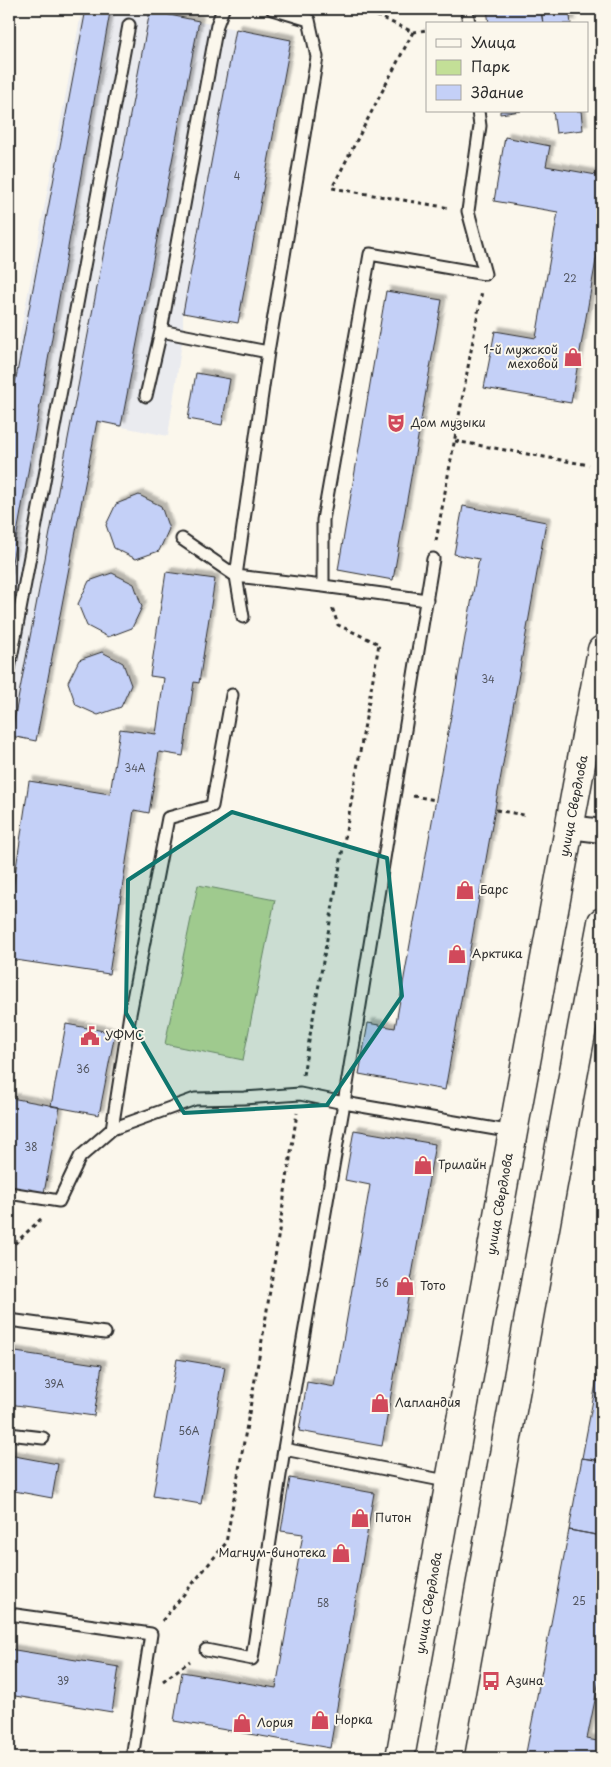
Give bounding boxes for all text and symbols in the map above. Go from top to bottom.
legend [426,22,588,112]
text: Улица [471,30,516,53]
text: Парк [471,54,510,77]
text: Здание [471,80,524,103]
house number: 4 [234,168,241,183]
house number: 22 [563,270,577,285]
place label: 1-й мужской меховой [484,340,558,372]
shop icon: 1-й мужской меховой [562,346,584,368]
theatre icon: Дом музыки [385,412,407,434]
place label: Дом музыки [410,413,486,431]
house number: 34 [481,671,495,686]
street label: улица Свердлова [554,753,592,858]
house number: 34А [125,760,146,775]
shop icon: Барс [454,879,476,901]
place label: Барс [480,880,508,898]
shop icon: Арктика [446,943,468,965]
place label: Арктика [472,944,523,962]
public building icon: УФМС [79,1025,101,1047]
place label: УФМС [105,1026,144,1044]
house number: 36 [76,1061,90,1076]
house number: 38 [25,1139,37,1154]
street label: улица Свердлова [481,1151,517,1256]
shop icon: Трилайн [412,1154,434,1176]
place label: Трилайн [438,1155,487,1173]
house number: 56 [375,1275,389,1290]
shop icon: Тото [394,1275,416,1297]
place label: Тото [420,1276,446,1294]
house number: 39А [44,1376,64,1391]
shop icon: Лапландия [369,1392,391,1414]
place label: Лапландия [395,1393,461,1411]
house number: 56А [178,1423,200,1438]
shop icon: Питон [349,1507,371,1529]
place label: Питон [375,1508,412,1526]
shop icon: Магнум-винотека [330,1542,352,1564]
place label: Магнум-винотека [219,1543,327,1561]
street label: улица Свердлова [410,1550,446,1655]
house number: 25 [572,1593,586,1608]
house number: 58 [317,1595,329,1610]
bus stop icon: Азина [480,1670,502,1692]
place label: Азина [506,1671,544,1689]
house number: 39 [57,1673,69,1688]
shop icon: Норка [309,1709,331,1731]
place label: Норка [335,1710,373,1728]
shop icon: Лория [231,1712,253,1734]
place label: Лория [257,1713,293,1731]

